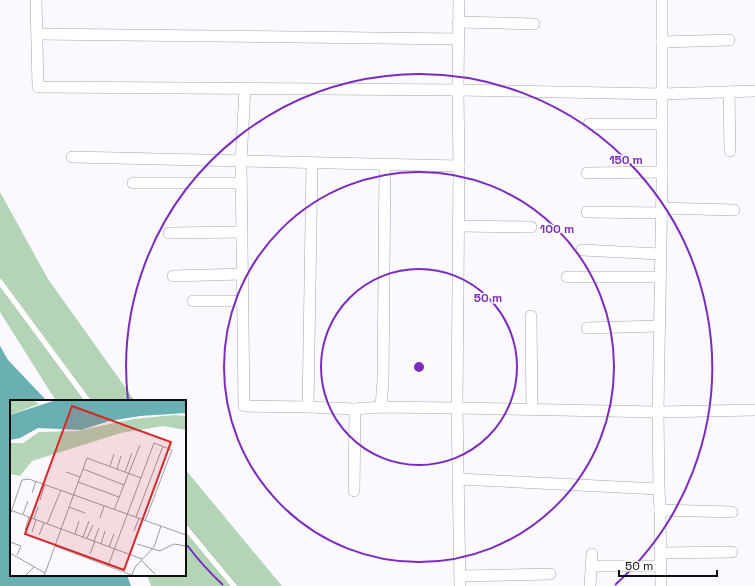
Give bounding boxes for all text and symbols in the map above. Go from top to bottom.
text: 150 m [609,152,643,168]
text: 100 m [540,221,574,237]
text: 50 m [474,290,502,306]
centre of rings [412,360,426,374]
inset map [10,400,186,576]
scale bar [619,552,717,578]
text: 50 m [625,558,653,574]

